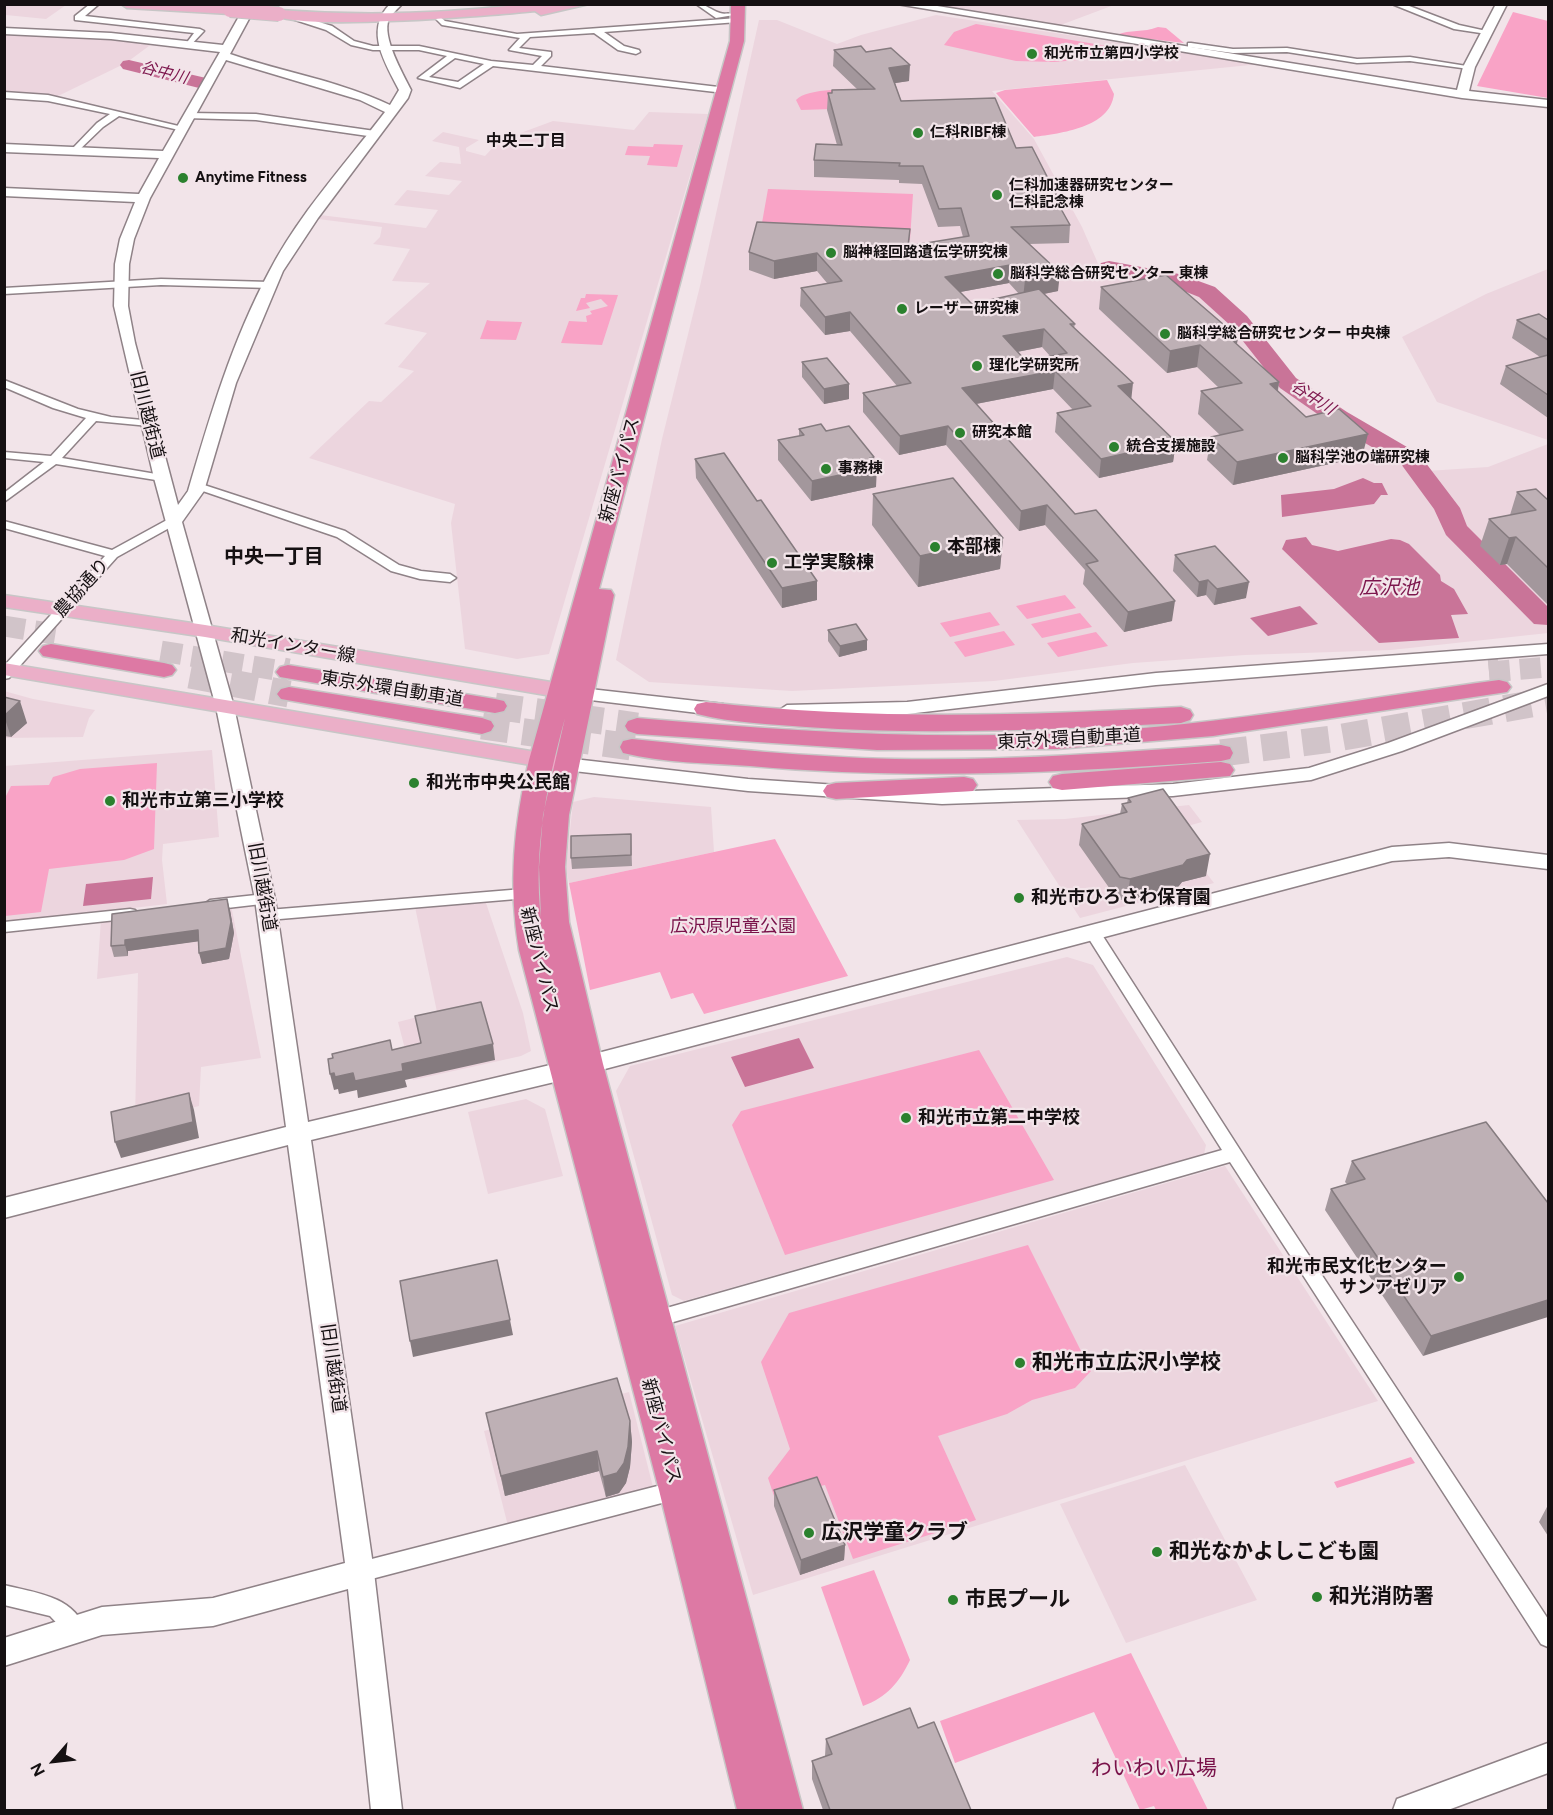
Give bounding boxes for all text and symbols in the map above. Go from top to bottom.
place label: 和光市立第四小学校 [1044,45,1179,63]
marker: 和光市立第四小学校 [1025,47,1039,61]
water label: 谷中川 [138,58,190,88]
place label: 仁科RIBF棟 [930,124,1006,142]
marker: 仁科RIBF棟 [911,126,925,140]
district label: 中央二丁目 [486,131,566,151]
place label: Anytime Fitness [195,169,307,187]
marker: Anytime Fitness [176,171,190,185]
place label: 仁科加速器研究センター 仁科記念棟 [1009,177,1174,212]
marker: 仁科加速器研究センター 仁科記念棟 [990,188,1004,202]
place label: 脳神経回路遺伝学研究棟 [843,244,1008,262]
marker: 脳神経回路遺伝学研究棟 [824,246,838,260]
place label: 脳科学総合研究センター 東棟 [1010,265,1209,283]
marker: 脳科学総合研究センター 東棟 [991,267,1005,281]
place label: レーザー研究棟 [914,300,1019,318]
marker: レーザー研究棟 [895,302,909,316]
place label: 脳科学総合研究センター 中央棟 [1177,325,1391,343]
marker: 脳科学総合研究センター 中央棟 [1158,327,1172,341]
place label: 理化学研究所 [989,357,1079,375]
marker: 理化学研究所 [970,359,984,373]
street label: 旧川越街道 [126,369,168,461]
water label: 谷中川 [1288,377,1338,419]
street label: 新座バイパス [596,415,644,525]
place label: 研究本館 [972,424,1032,442]
marker: 研究本館 [953,426,967,440]
place label: 統合支援施設 [1126,438,1216,456]
marker: 統合支援施設 [1107,440,1121,454]
place label: 脳科学池の端研究棟 [1295,449,1430,467]
marker: 脳科学池の端研究棟 [1276,451,1290,465]
place label: 事務棟 [838,460,883,478]
marker: 事務棟 [819,462,833,476]
place label: 本部棟 [947,536,1001,558]
marker: 本部棟 [928,540,942,554]
district label: 中央一丁目 [224,545,324,569]
place label: 工学実験棟 [784,552,874,574]
street label: 農協通り [50,554,114,622]
marker: 工学実験棟 [765,556,779,570]
water label: 広沢池 [1359,576,1419,600]
street label: 和光インター線 [229,624,357,668]
street label: 東京外環自動車道 [319,667,465,711]
street label: 東京外環自動車道 [997,724,1141,754]
place label: 和光市中央公民館 [426,772,570,794]
marker: 和光市中央公民館 [407,776,421,790]
place label: 和光市立第三小学校 [122,790,284,812]
marker: 和光市立第三小学校 [103,794,117,808]
street label: 旧川越街道 [244,841,280,933]
place label: 和光市ひろさわ保育園 [1031,887,1211,909]
marker: 和光市ひろさわ保育園 [1012,891,1026,905]
street label: 新座バイパス [515,905,563,1015]
park label: 広沢原児童公園 [670,916,796,938]
place label: 和光市立第二中学校 [918,1107,1080,1129]
marker: 和光市立第二中学校 [899,1111,913,1125]
place label: 和光市民文化センター サンアゼリア [1267,1256,1447,1298]
marker: 和光市民文化センター サンアゼリア [1452,1270,1466,1284]
street label: 旧川越街道 [316,1322,350,1414]
place label: 和光市立広沢小学校 [1032,1350,1221,1376]
marker: 和光市立広沢小学校 [1013,1356,1027,1370]
street label: 新座バイパス [637,1376,685,1486]
place label: 広沢学童クラブ [821,1520,968,1546]
marker: 広沢学童クラブ [802,1526,816,1540]
place label: 和光なかよしこども園 [1169,1539,1379,1565]
marker: 和光なかよしこども園 [1150,1545,1164,1559]
place label: 和光消防署 [1329,1584,1434,1610]
place label: 市民プール [965,1587,1070,1613]
marker: 和光消防署 [1310,1590,1324,1604]
marker: 市民プール [946,1593,960,1607]
north arrow [24,1731,84,1791]
park label: わいわい広場 [1091,1756,1217,1782]
text: N [26,1760,49,1780]

